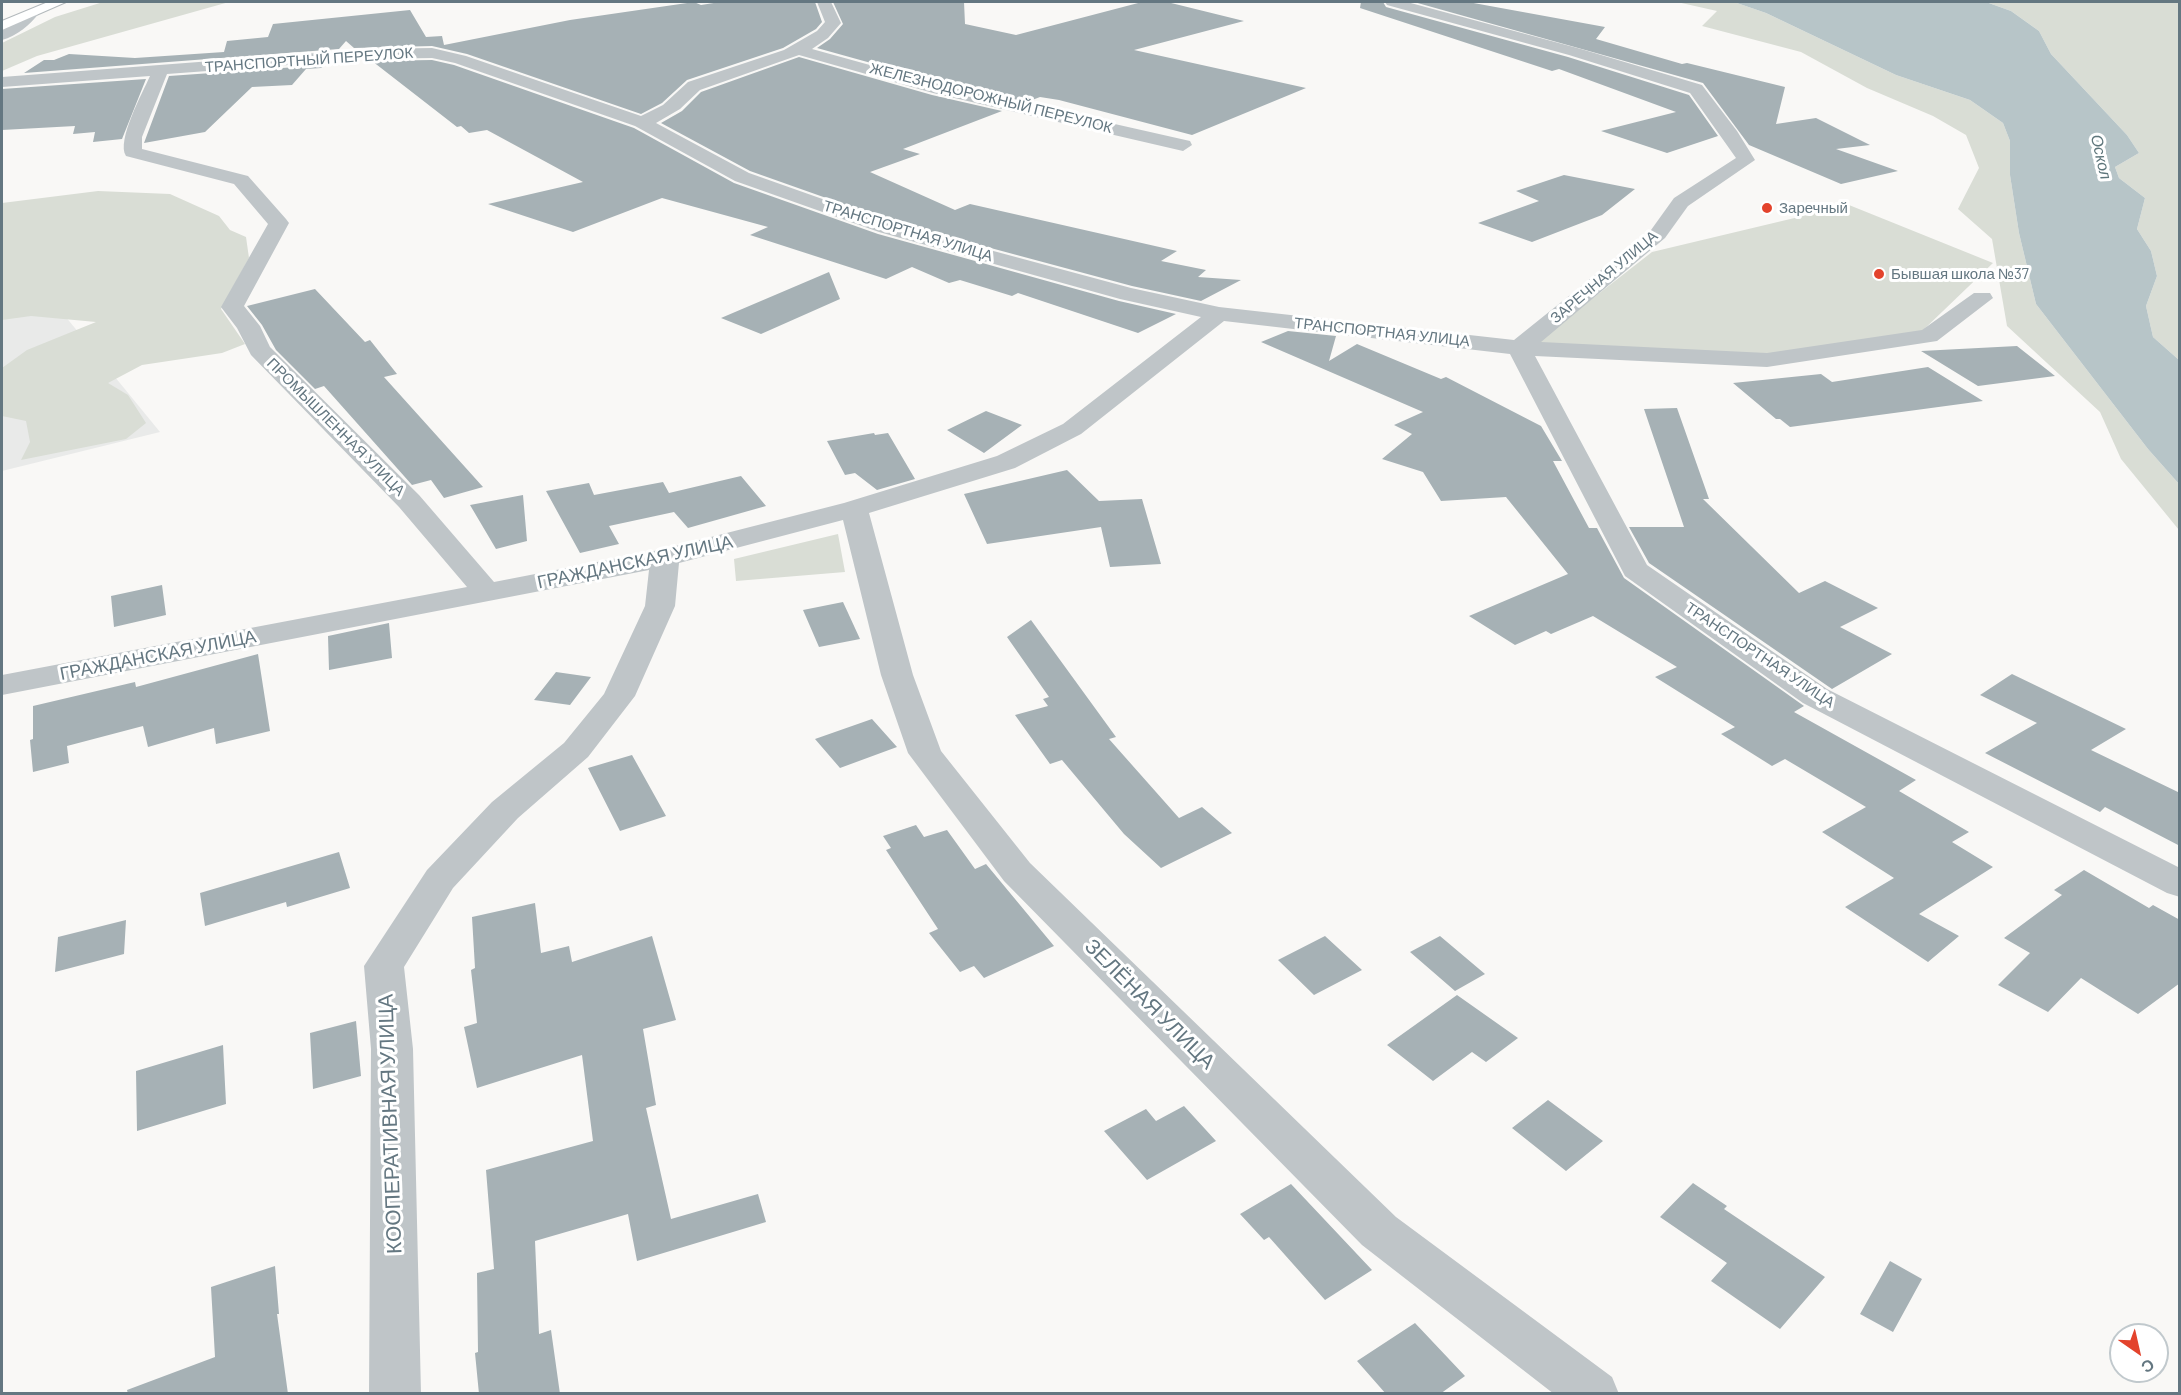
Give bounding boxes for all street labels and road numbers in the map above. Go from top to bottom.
street label: ТРАНСПОРТНЫЙ ПЕРЕУЛОК [204,44,414,76]
street label: ЖЕЛЕЗНОДОРОЖНЫЙ ПЕРЕУЛОК [868,59,1114,137]
street label: ТРАНСПОРТНАЯ УЛИЦА [821,197,995,265]
street label: ЗАРЕЧНАЯ УЛИЦА [1547,227,1661,327]
street label: ТРАНСПОРТНАЯ УЛИЦА [1293,314,1471,350]
street label: ПРОМЫШЛЕННАЯ УЛИЦА [263,354,409,500]
street label: ГРАЖДАНСКАЯ УЛИЦА [535,531,735,593]
street label: ТРАНСПОРТНАЯ УЛИЦА [1682,598,1838,712]
street label: ГРАЖДАНСКАЯ УЛИЦА [58,625,258,685]
street label: ЗЕЛЁНАЯ УЛИЦА [1080,934,1220,1074]
street label: КООПЕРАТИВНАЯ УЛИЦА [373,994,407,1254]

